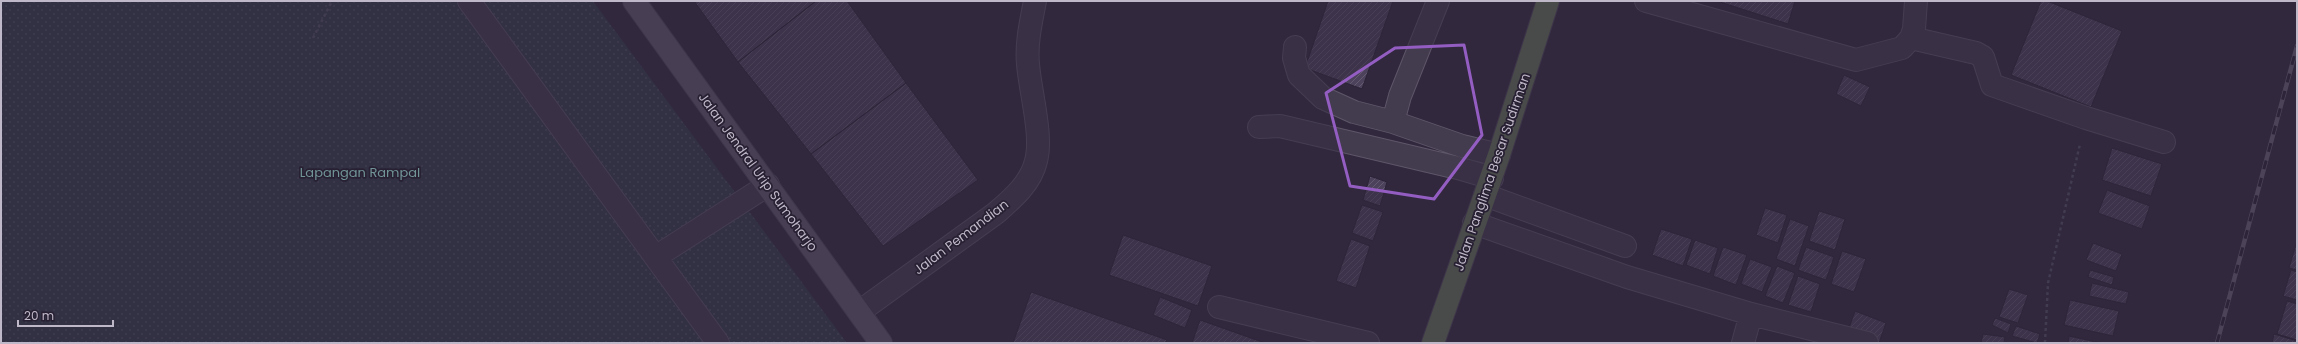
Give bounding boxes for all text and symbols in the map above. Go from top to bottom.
street label: Jalan Panglima Besar Sudirman [1449,71,1535,273]
street label: Jalan Jendral Urip Sumoharjo [694,89,822,255]
park label: Lapangan Rampal [300,163,420,182]
street label: Jalan Pemandian [910,195,1012,279]
scale bar [18,302,113,328]
text: 20 m [24,307,54,324]

